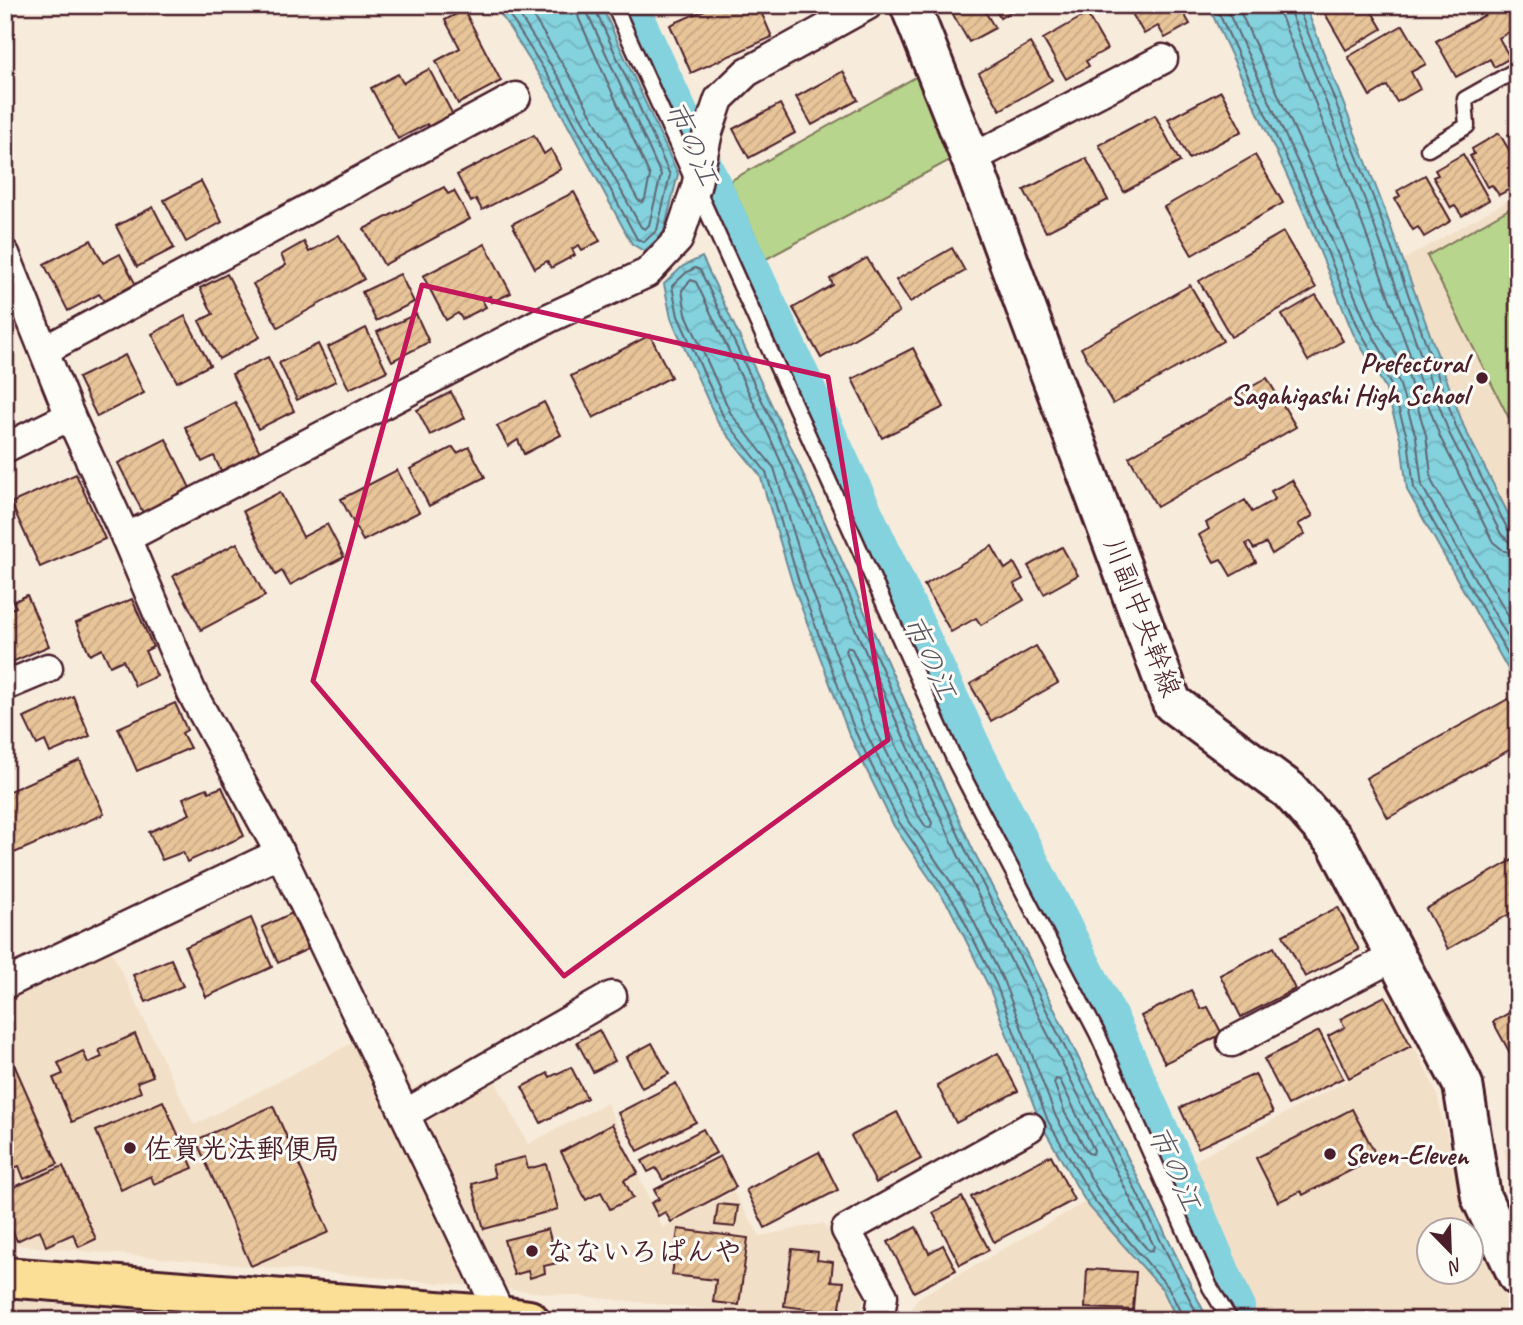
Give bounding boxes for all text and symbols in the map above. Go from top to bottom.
water label: 市の江 [656,94,729,193]
place label: Prefectural Sagahigashi High School [1230,345,1474,412]
marker: Prefectural Sagahigashi High School [1474,370,1490,386]
street label: 川副中央幹線 [1096,532,1189,702]
water label: 市の江 [894,608,967,707]
water label: 市の江 [1139,1119,1211,1218]
place label: 佐賀光法郵便局 [144,1131,340,1166]
place label: Seven-Eleven [1344,1137,1470,1172]
marker: 佐賀光法郵便局 [122,1140,138,1156]
marker: Seven-Eleven [1322,1146,1338,1162]
north arrow [1414,1216,1484,1286]
place label: なないろぱんや [546,1234,742,1269]
marker: なないろぱんや [524,1243,540,1259]
text: N [1443,1252,1466,1280]

